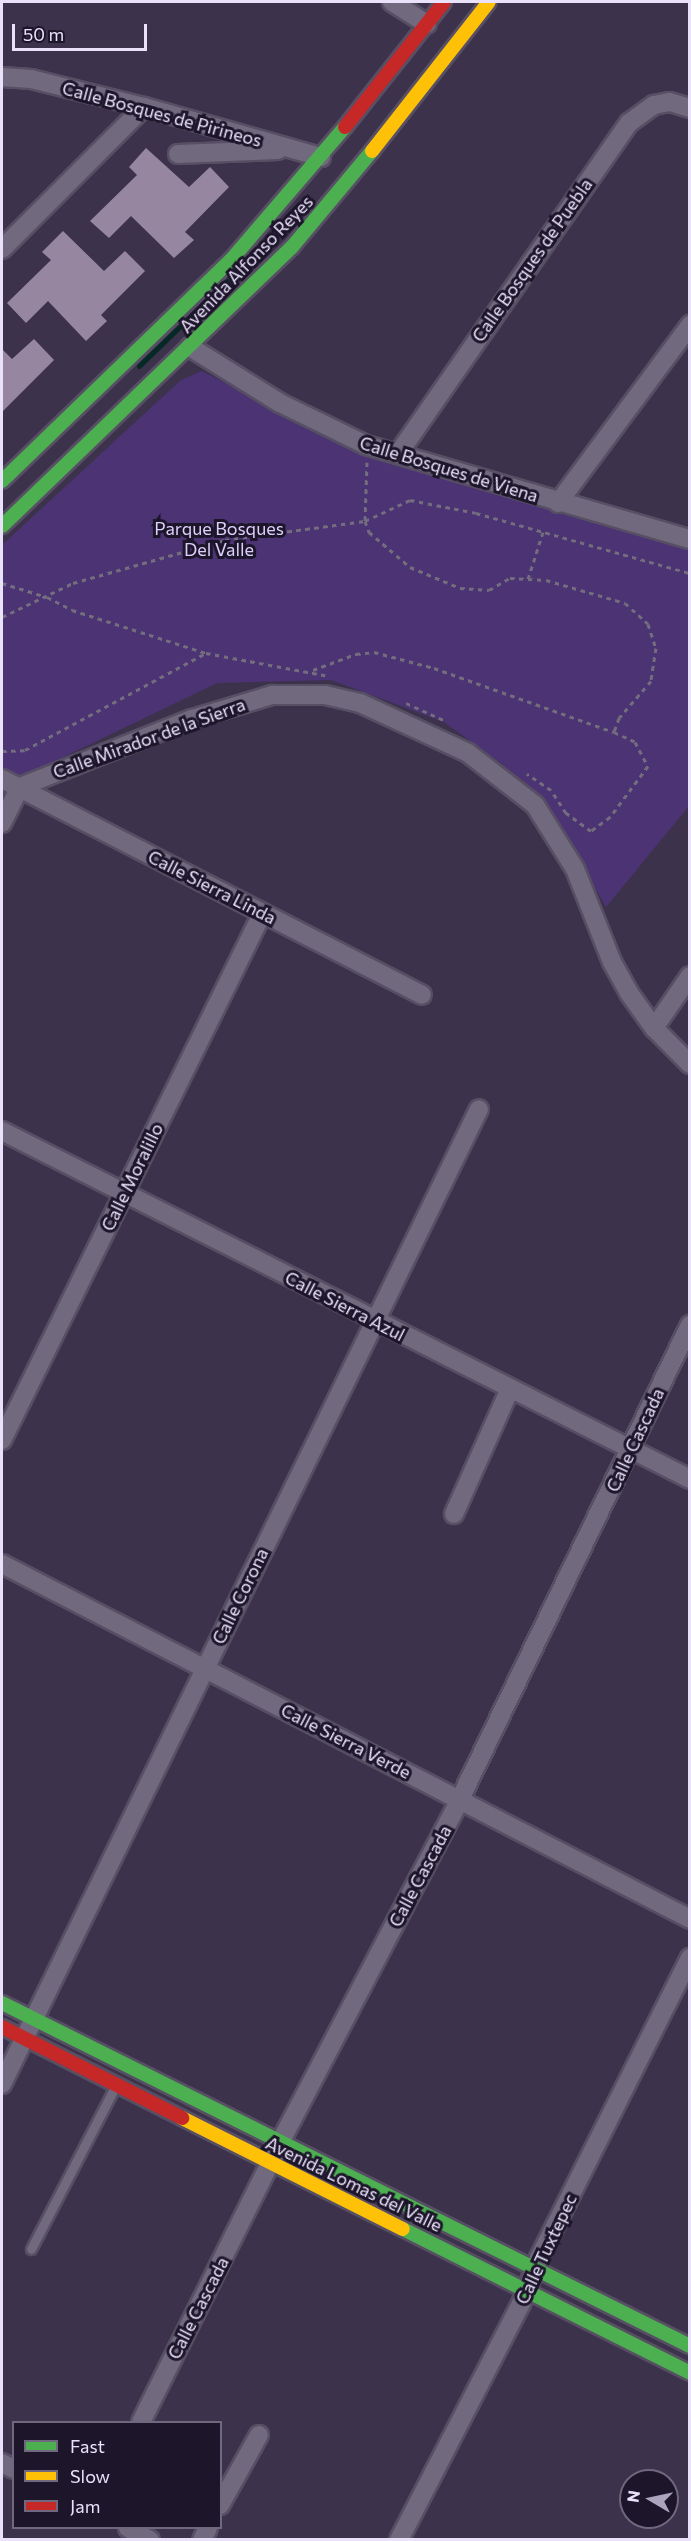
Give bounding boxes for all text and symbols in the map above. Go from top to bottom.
scale bar [15,12,150,50]
text: 50 m [23,23,64,45]
street label: Calle Bosques de Pirineos [60,77,264,151]
street label: Calle Bosques de Puebla [467,174,597,346]
street label: Avenida Alfonso Reyes [175,191,317,337]
street label: Calle Bosques de Viena [357,432,541,506]
park label: Parque Bosques Del Valle [154,518,284,560]
street label: Calle Mirador de la Sierra [50,693,248,783]
street label: Calle Sierra Linda [144,845,280,929]
street label: Calle Moralillo [97,1120,167,1234]
street label: Calle Sierra Azul [281,1267,409,1345]
street label: Calle Cascada [602,1385,668,1495]
street label: Calle Corona [207,1544,273,1648]
street label: Calle Sierra Verde [277,1699,415,1783]
street label: Calle Cascada [384,1822,456,1930]
street label: Avenida Lomas del Valle [262,2132,446,2236]
street label: Calle Tuxtepec [511,2190,581,2308]
street label: Calle Cascada [163,2253,233,2363]
legend [12,2421,222,2529]
text: Fast [70,2435,105,2457]
text: Slow [70,2465,110,2487]
north arrow [619,2469,679,2529]
text: N [622,2489,643,2504]
text: Jam [70,2495,100,2517]

